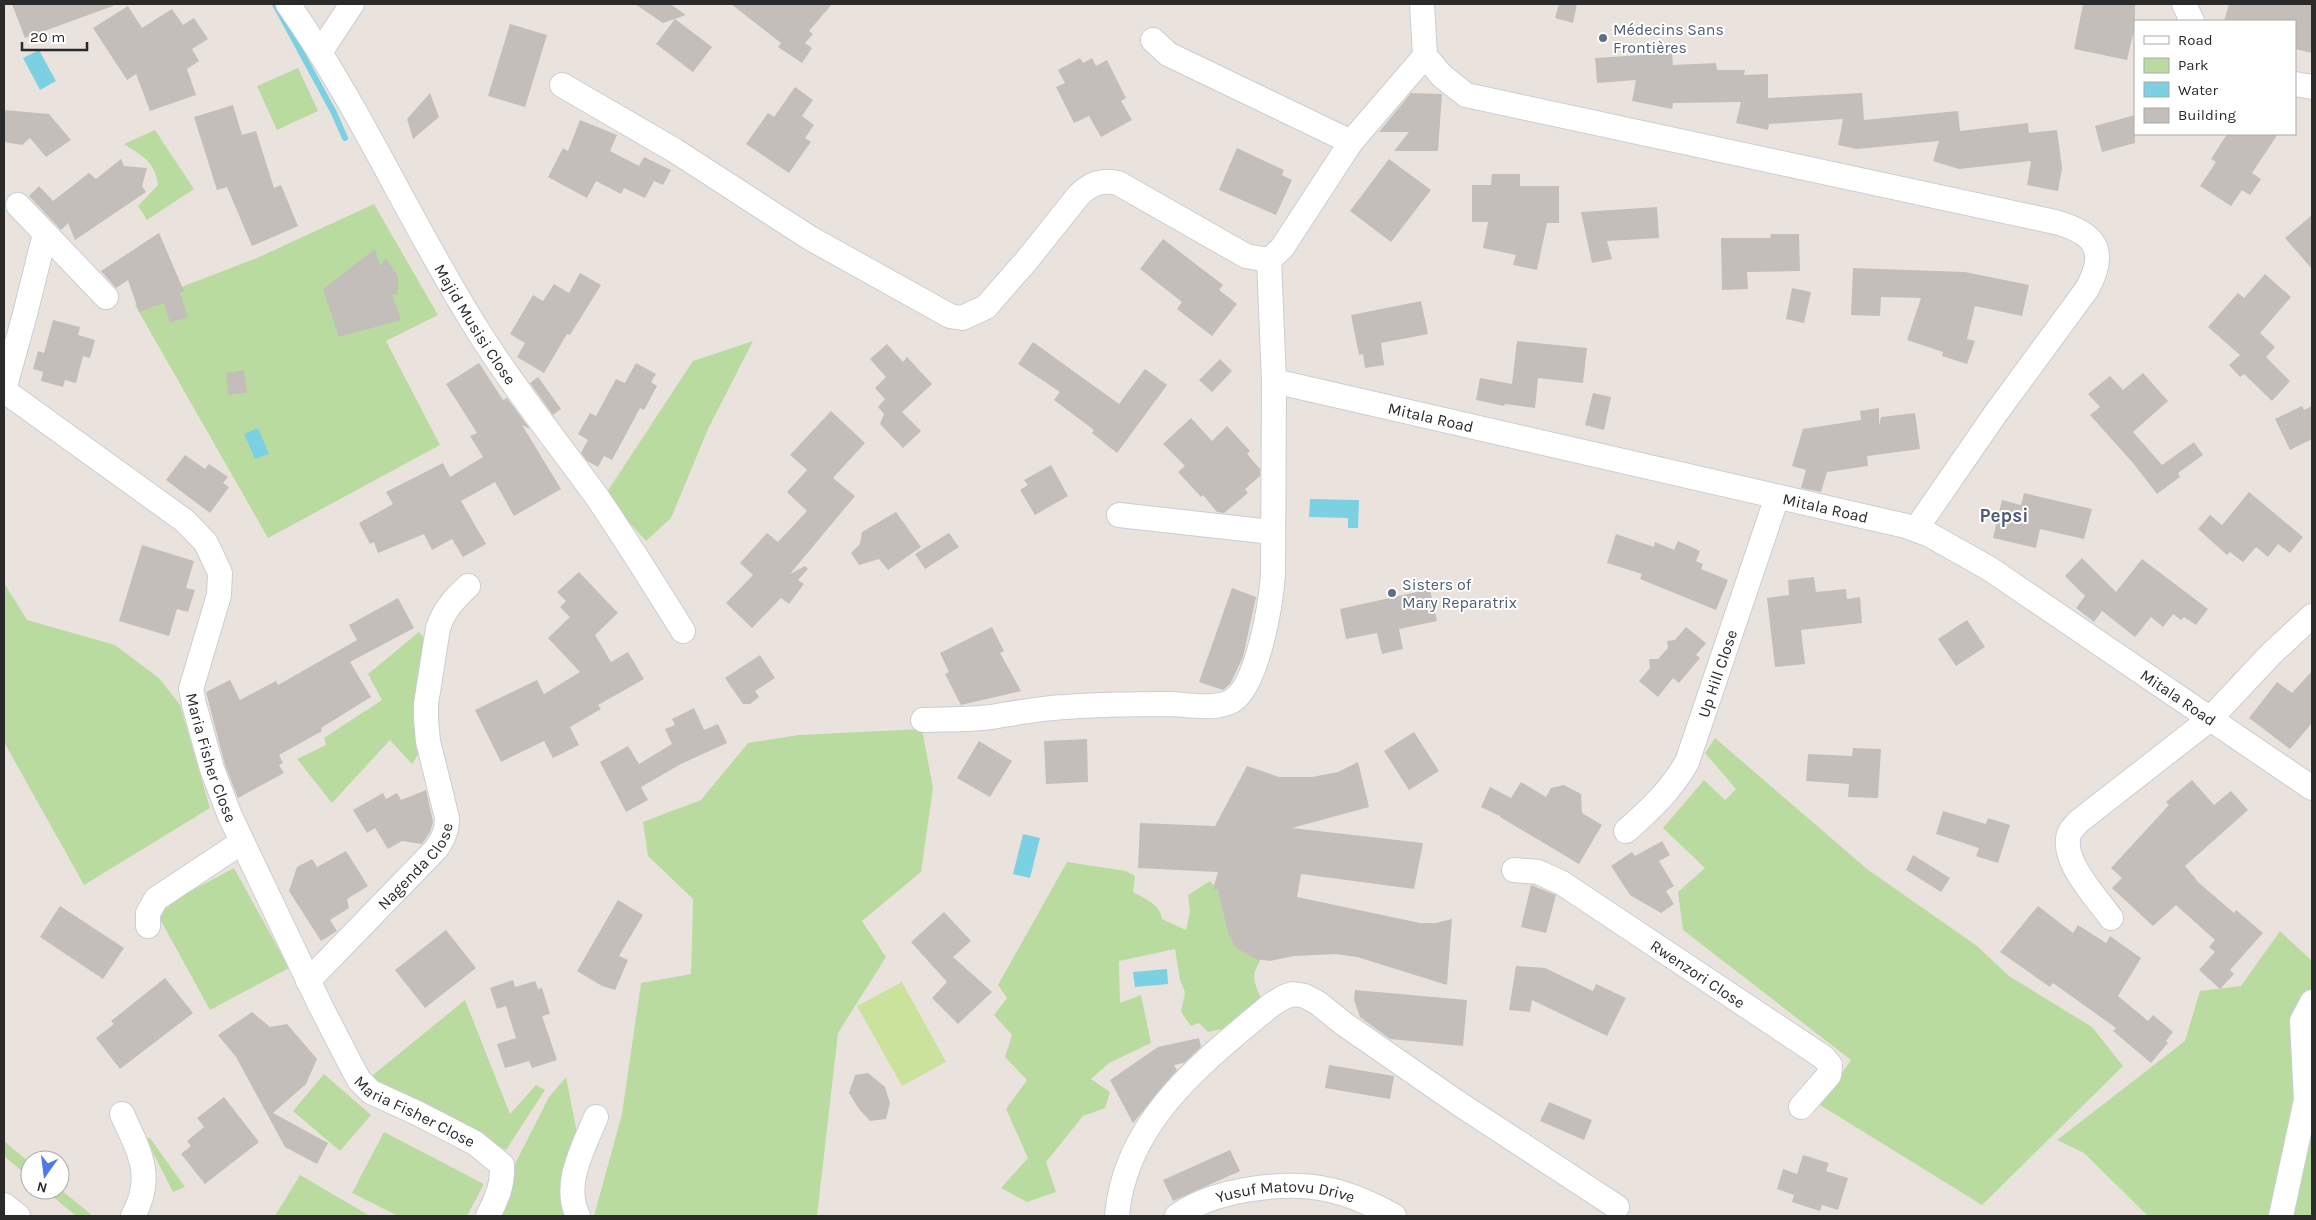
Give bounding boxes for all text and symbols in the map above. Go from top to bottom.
scale bar [22,20,88,52]
place label: Médecins Sans Frontières [1613,20,1724,57]
legend [2134,20,2296,135]
text: 20 m [30,28,65,46]
text: Road [2178,31,2213,49]
marker: Médecins Sans Frontières [1597,32,1609,44]
text: Park [2178,56,2208,74]
text: Water [2178,81,2219,99]
text: Building [2178,106,2236,124]
street label: Majid Musisi Close [431,260,520,388]
street label: Mitala Road [1386,398,1476,436]
street label: Mitala Road [1781,489,1870,527]
district label: Pepsi [1980,505,2028,527]
place label: Sisters of Mary Reparatrix [1402,575,1517,612]
marker: Sisters of Mary Reparatrix [1386,587,1398,599]
street label: Up Hill Close [1693,627,1741,720]
street label: Mitala Road [2137,665,2220,730]
street label: Maria Fisher Close [183,691,241,825]
street label: Nagenda Close [373,821,456,913]
street label: Rwenzori Close [1647,935,1749,1012]
street label: Maria Fisher Close [350,1071,478,1151]
north arrow [20,1150,70,1200]
street label: Yusuf Matovu Drive [1213,1177,1358,1206]
text: N [35,1178,49,1197]

